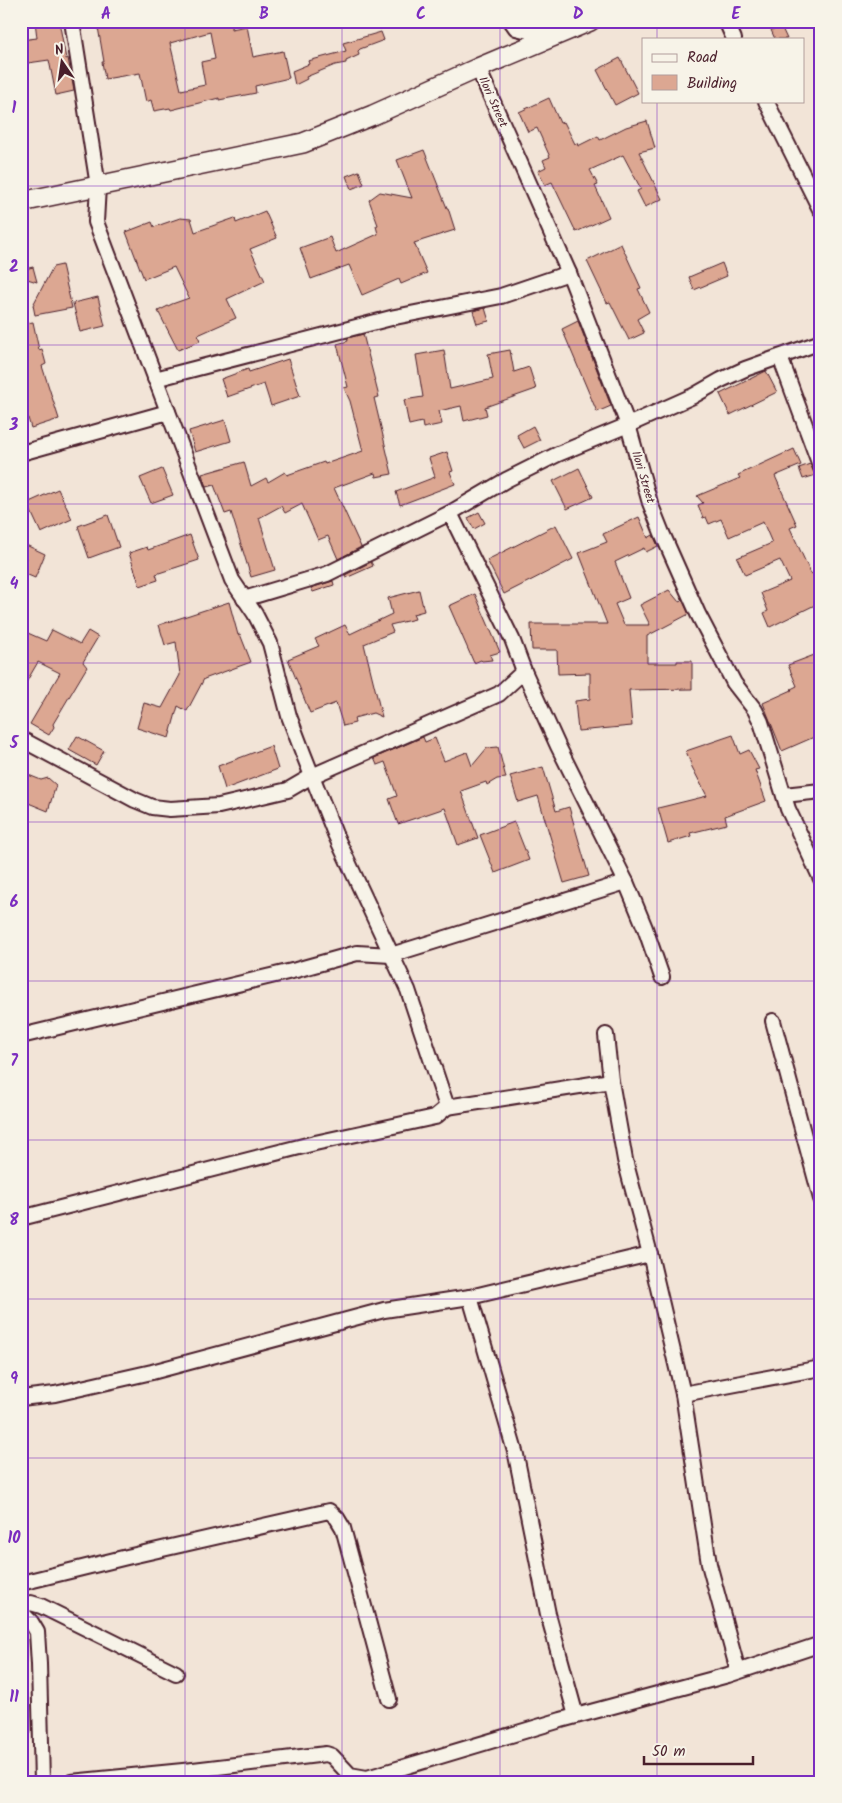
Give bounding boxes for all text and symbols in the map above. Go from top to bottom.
text: A [101,2,111,27]
text: B [259,2,269,27]
text: C [416,2,426,27]
text: D [573,2,584,27]
text: E [732,2,742,27]
north arrow [38,38,88,88]
legend [642,38,804,102]
text: N [53,39,66,62]
text: Road [687,46,718,70]
text: Building [687,72,737,96]
street label: Ilori Street [473,73,513,131]
text: 1 [12,96,17,121]
text: 2 [9,255,19,280]
text: 3 [9,413,19,438]
street label: Ilori Street [626,448,660,506]
text: 4 [10,572,19,597]
text: 5 [9,731,20,756]
text: 6 [10,890,19,915]
text: 7 [10,1049,18,1074]
text: 8 [9,1208,19,1233]
text: 9 [10,1367,18,1392]
text: 10 [7,1526,21,1551]
text: 11 [9,1685,19,1710]
scale bar [644,1733,753,1765]
text: 50 m [652,1740,686,1764]

